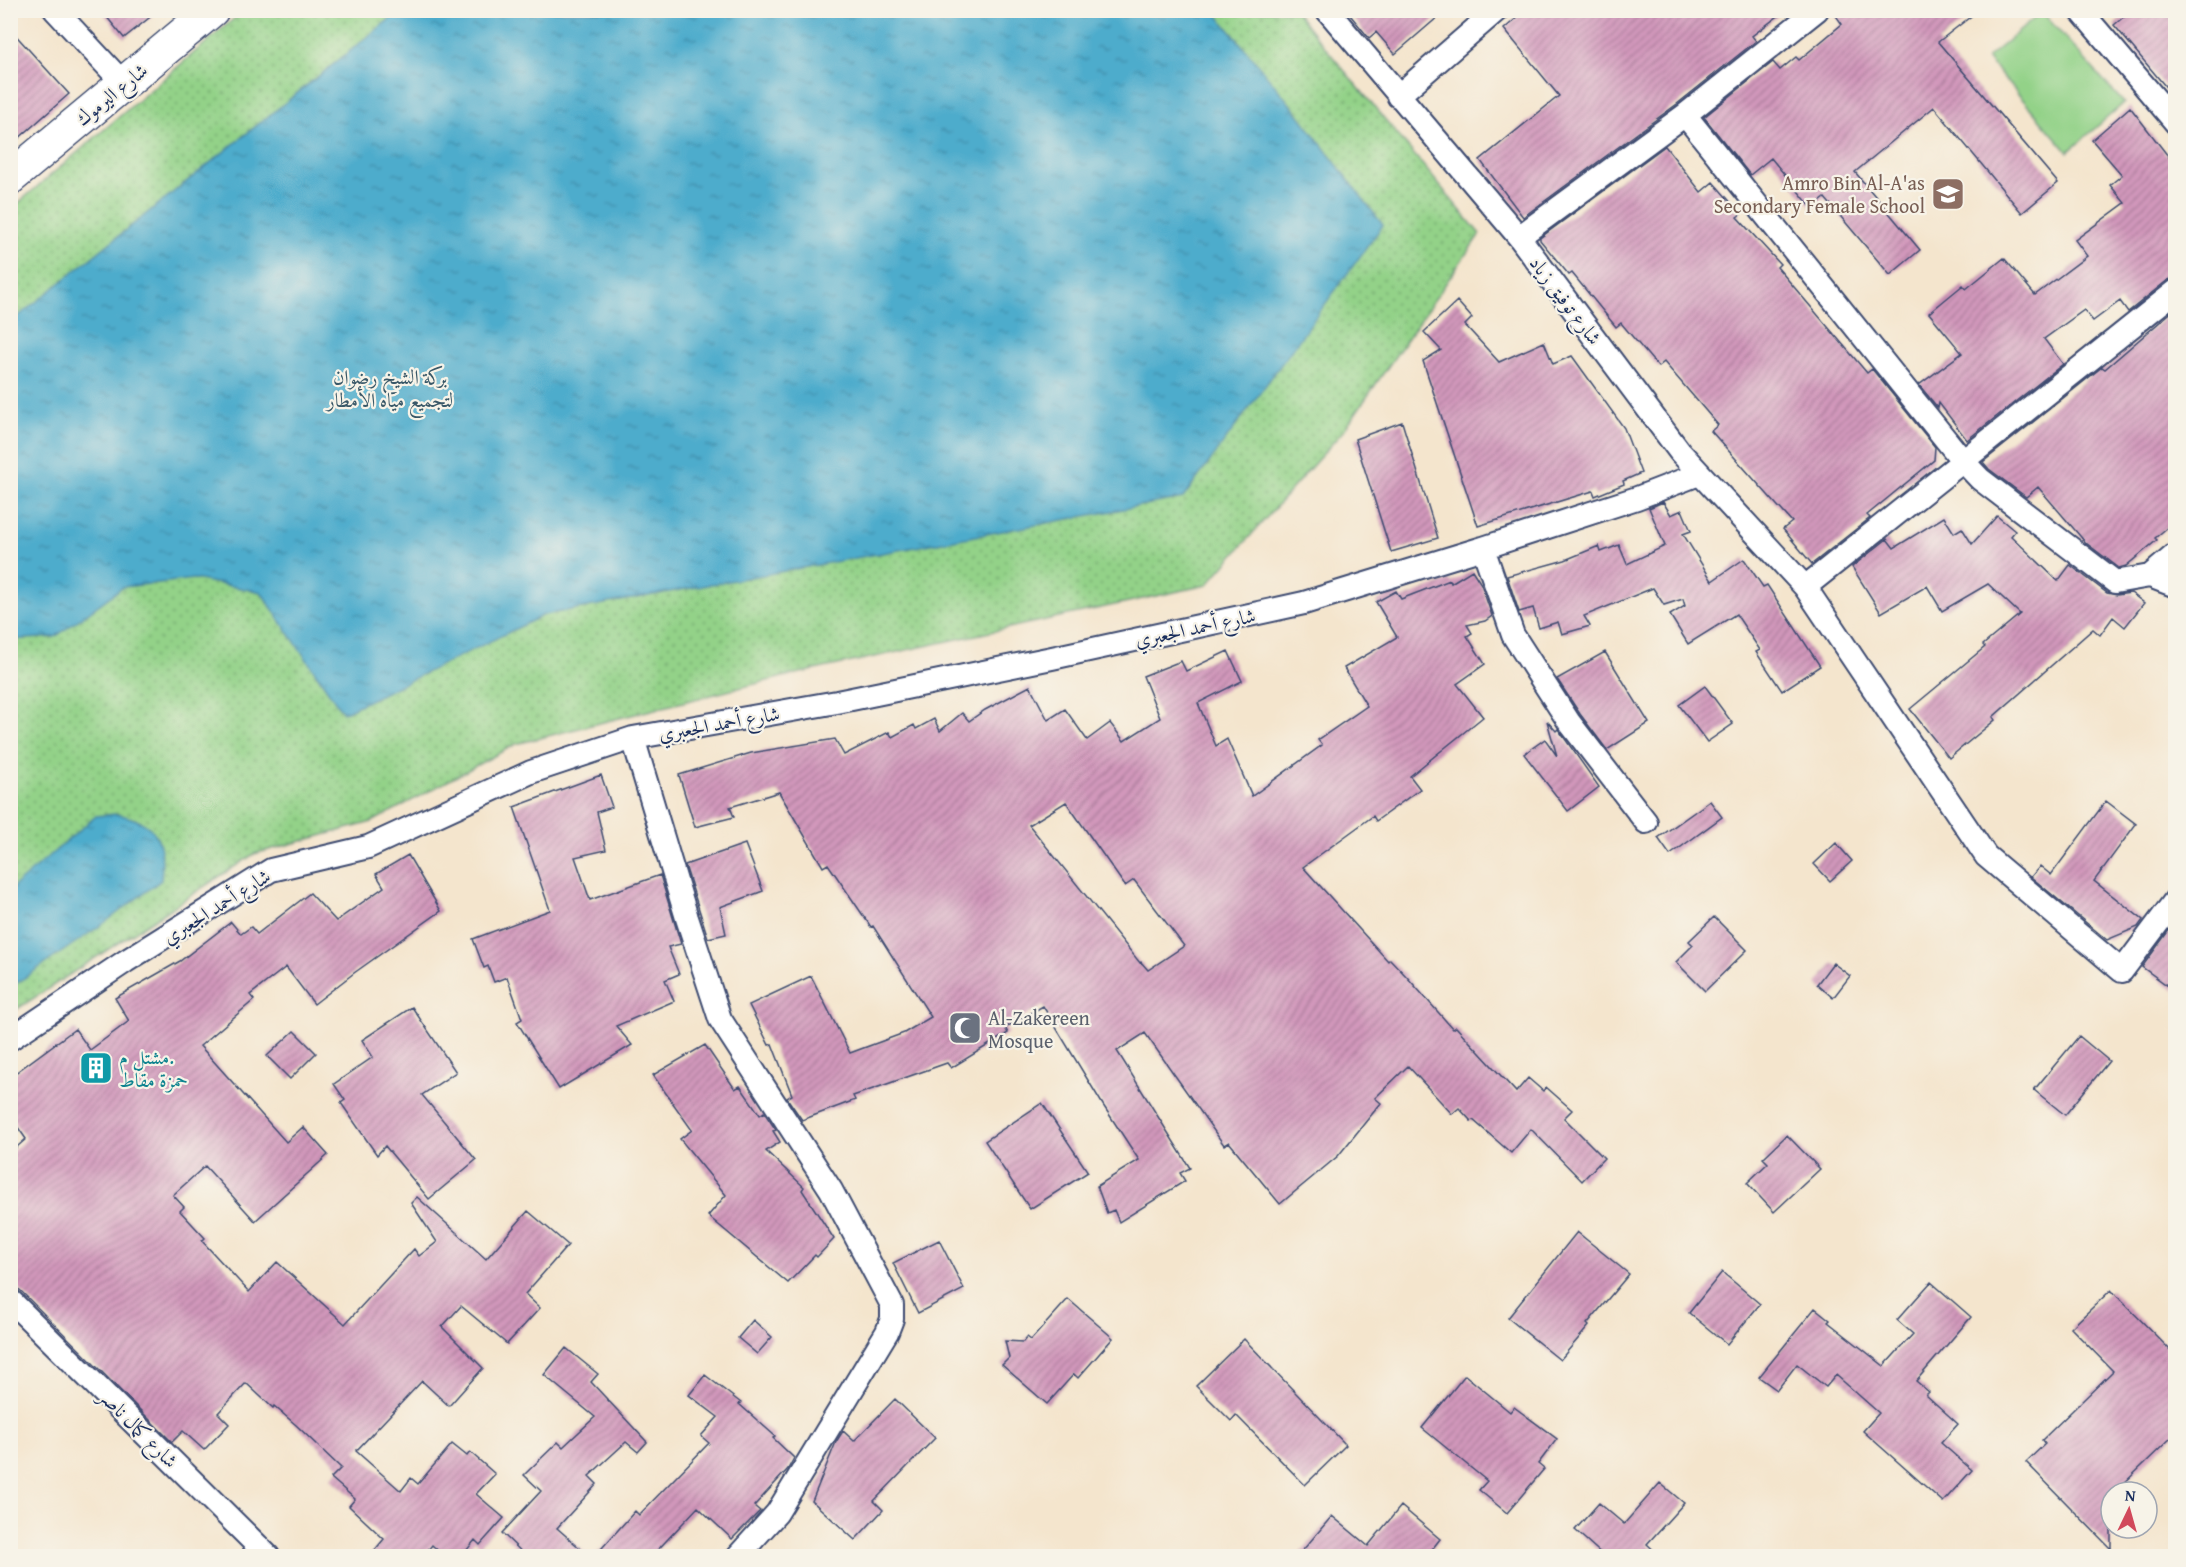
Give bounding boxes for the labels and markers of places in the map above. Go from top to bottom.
place label: Amro Bin Al-A'as Secondary Female School [1714,168,1925,220]
school or university icon: Amro Bin Al-A'as Secondary Female School [1930,176,1966,212]
place label: Al-Zakereen Mosque [988,1003,1090,1055]
mosque icon: Al-Zakereen Mosque [947,1010,983,1046]
place label: مشتل م. حمزة مقاط [119,1042,188,1094]
building icon: مشتل م. حمزة مقاط [78,1050,114,1086]

